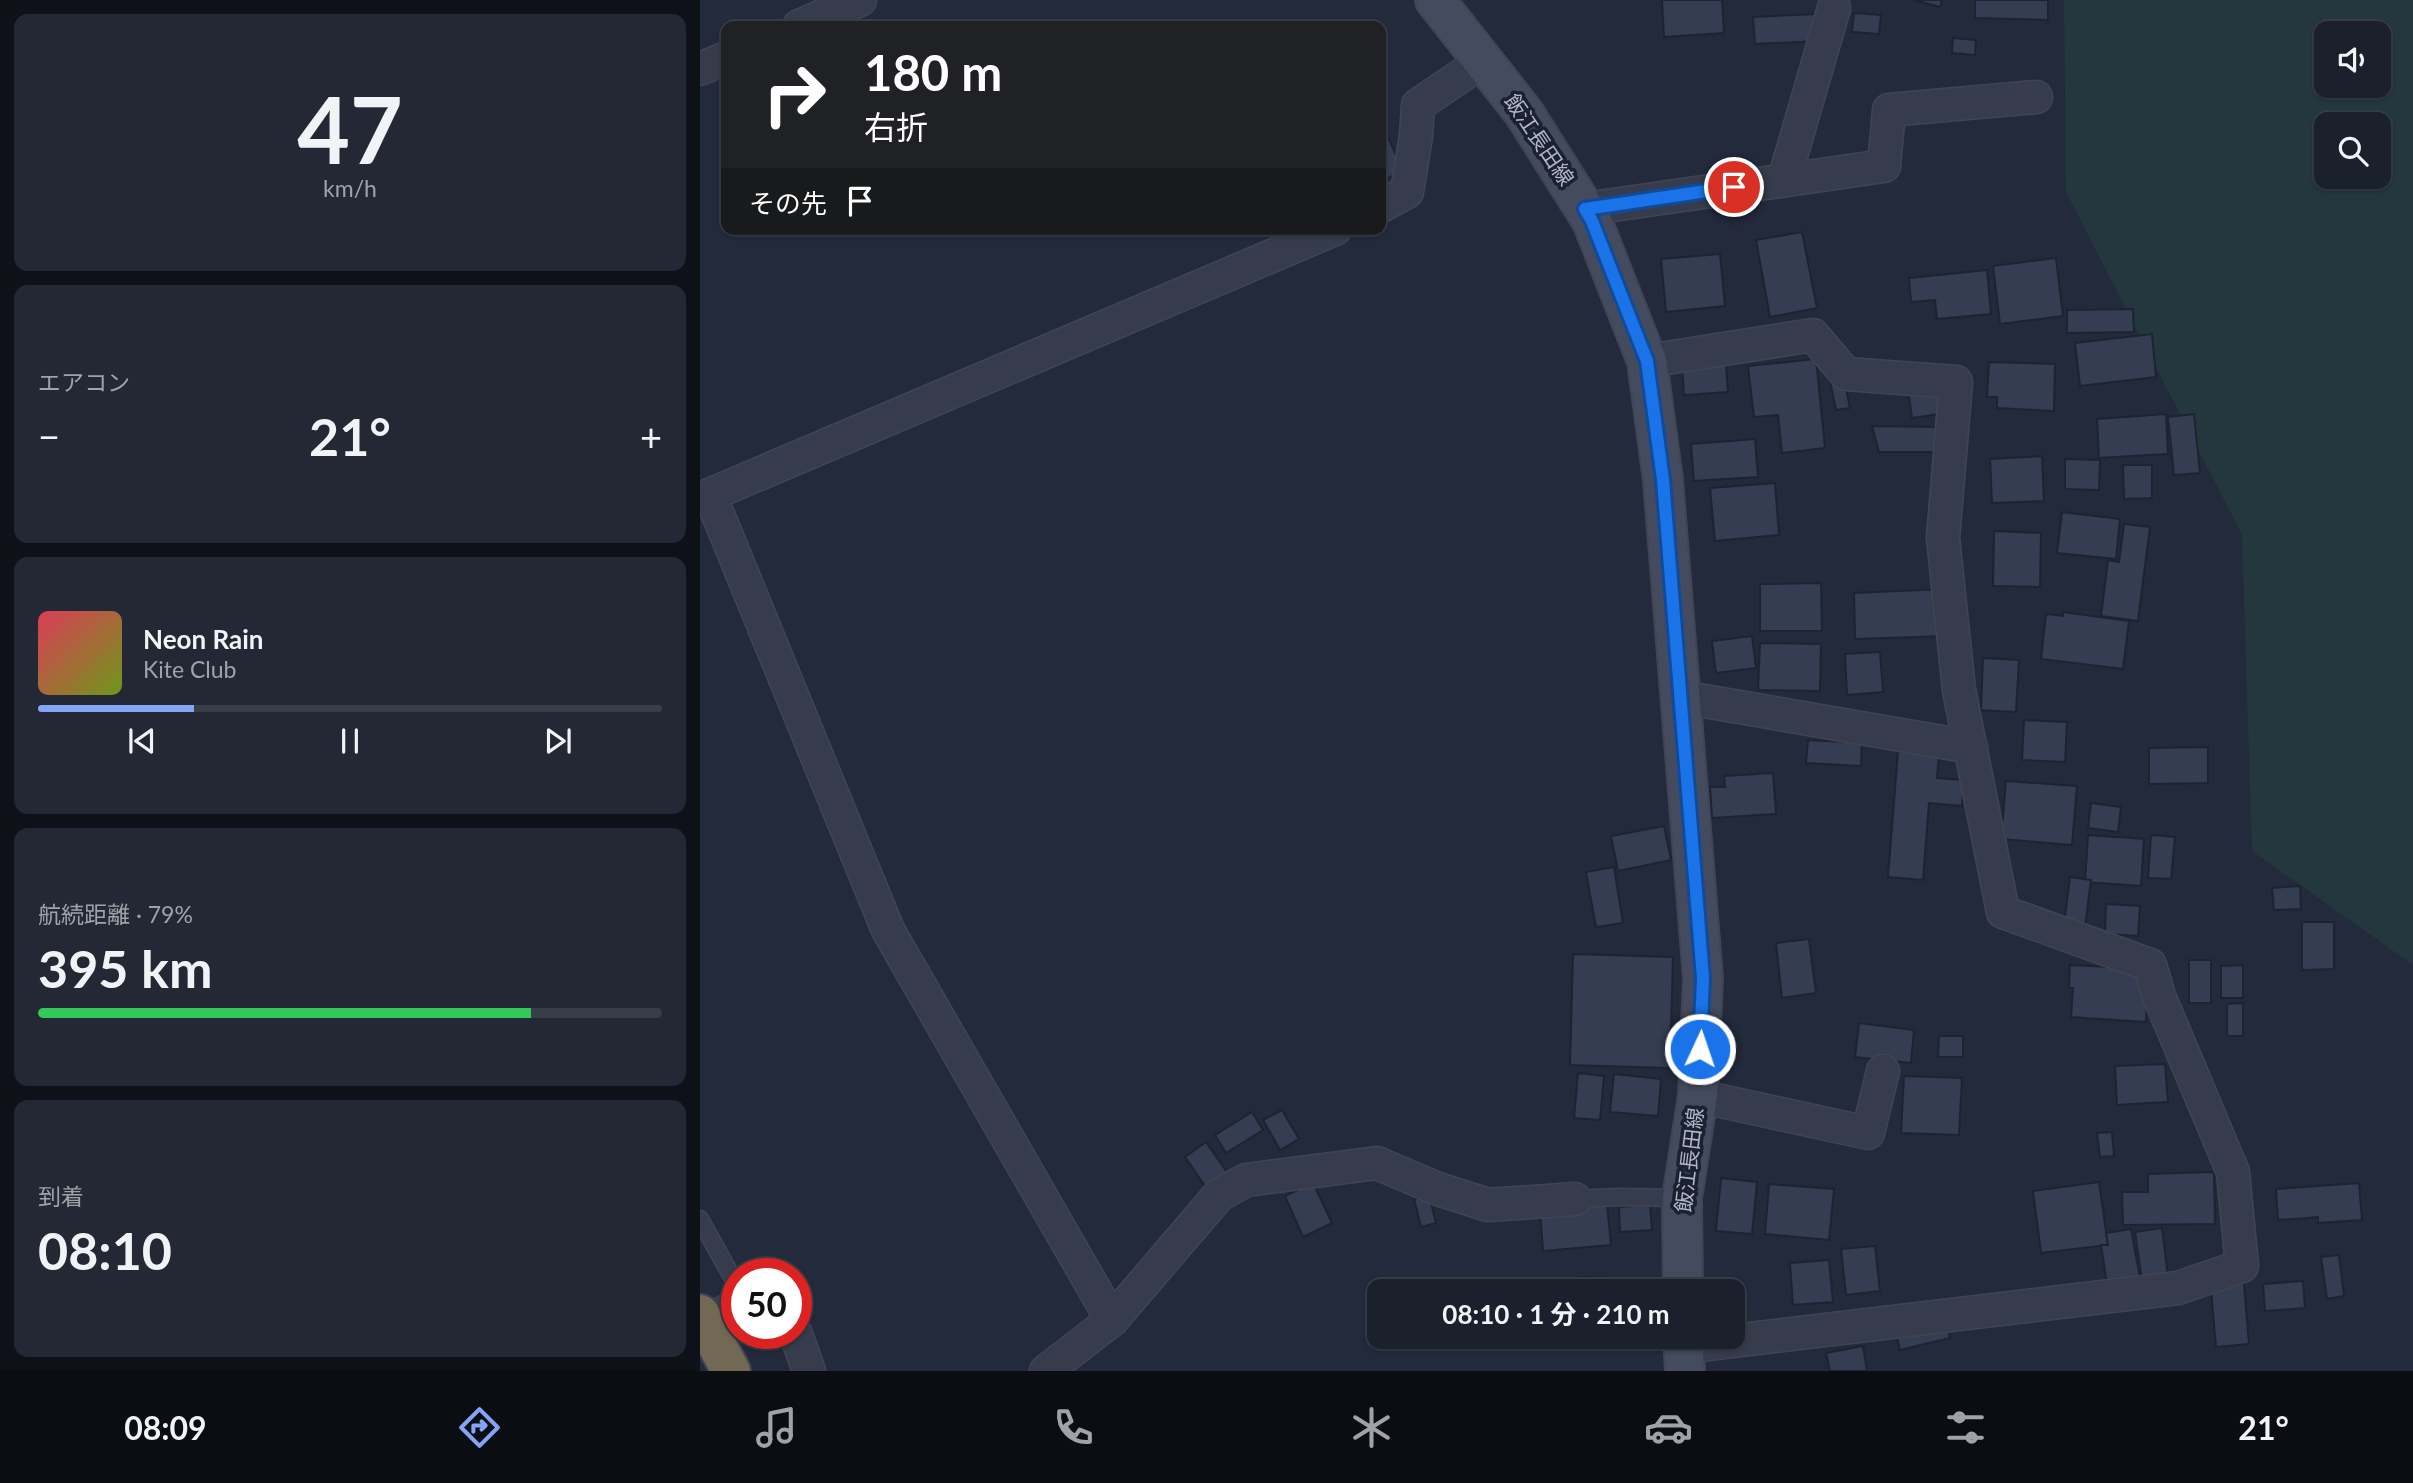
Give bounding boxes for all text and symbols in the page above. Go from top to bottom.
map controls [2314,21,2391,189]
button: sound [2314,21,2391,98]
text: 180 m [864,43,1002,101]
icon: right [749,49,840,140]
text: 47 [297,74,403,183]
street label: 飯江長田線 [1501,89,1580,190]
text: 右折 [864,107,928,146]
button: search [2314,112,2391,189]
pin [1704,157,1764,217]
icon: arrive [1715,168,1753,206]
text: km/h [323,174,377,202]
icon: arrive [841,182,879,220]
text: その先 [749,187,827,219]
text: エアコン [38,368,130,396]
text: 21° [309,405,391,467]
text: − [38,413,60,459]
text: + [640,413,662,459]
text: Neon Rain [143,623,263,655]
text: Kite Club [143,655,236,683]
icon: previous [123,722,161,760]
icon: pause [331,722,369,760]
icon: next [539,722,577,760]
text: 航続距離 · 79% [38,900,193,928]
text: 395 km [38,937,212,999]
position arrow [1663,1012,1737,1086]
street label: 飯江長田線 [1670,1106,1707,1213]
text: 到着 [38,1182,84,1210]
text: 08:10 [38,1219,172,1281]
speed limit sign: 50 [721,1258,812,1349]
text: 08:10 · 1 分 · 210 m [1442,1298,1670,1330]
icon: directions [455,1403,504,1452]
icon: music [752,1403,801,1452]
icon: phone [1049,1403,1098,1452]
icon: climate [1347,1403,1396,1452]
icon: car [1644,1403,1693,1452]
icon: filters [1941,1403,1990,1452]
text: 08:09 [124,1408,207,1447]
text: 21° [2238,1408,2289,1447]

